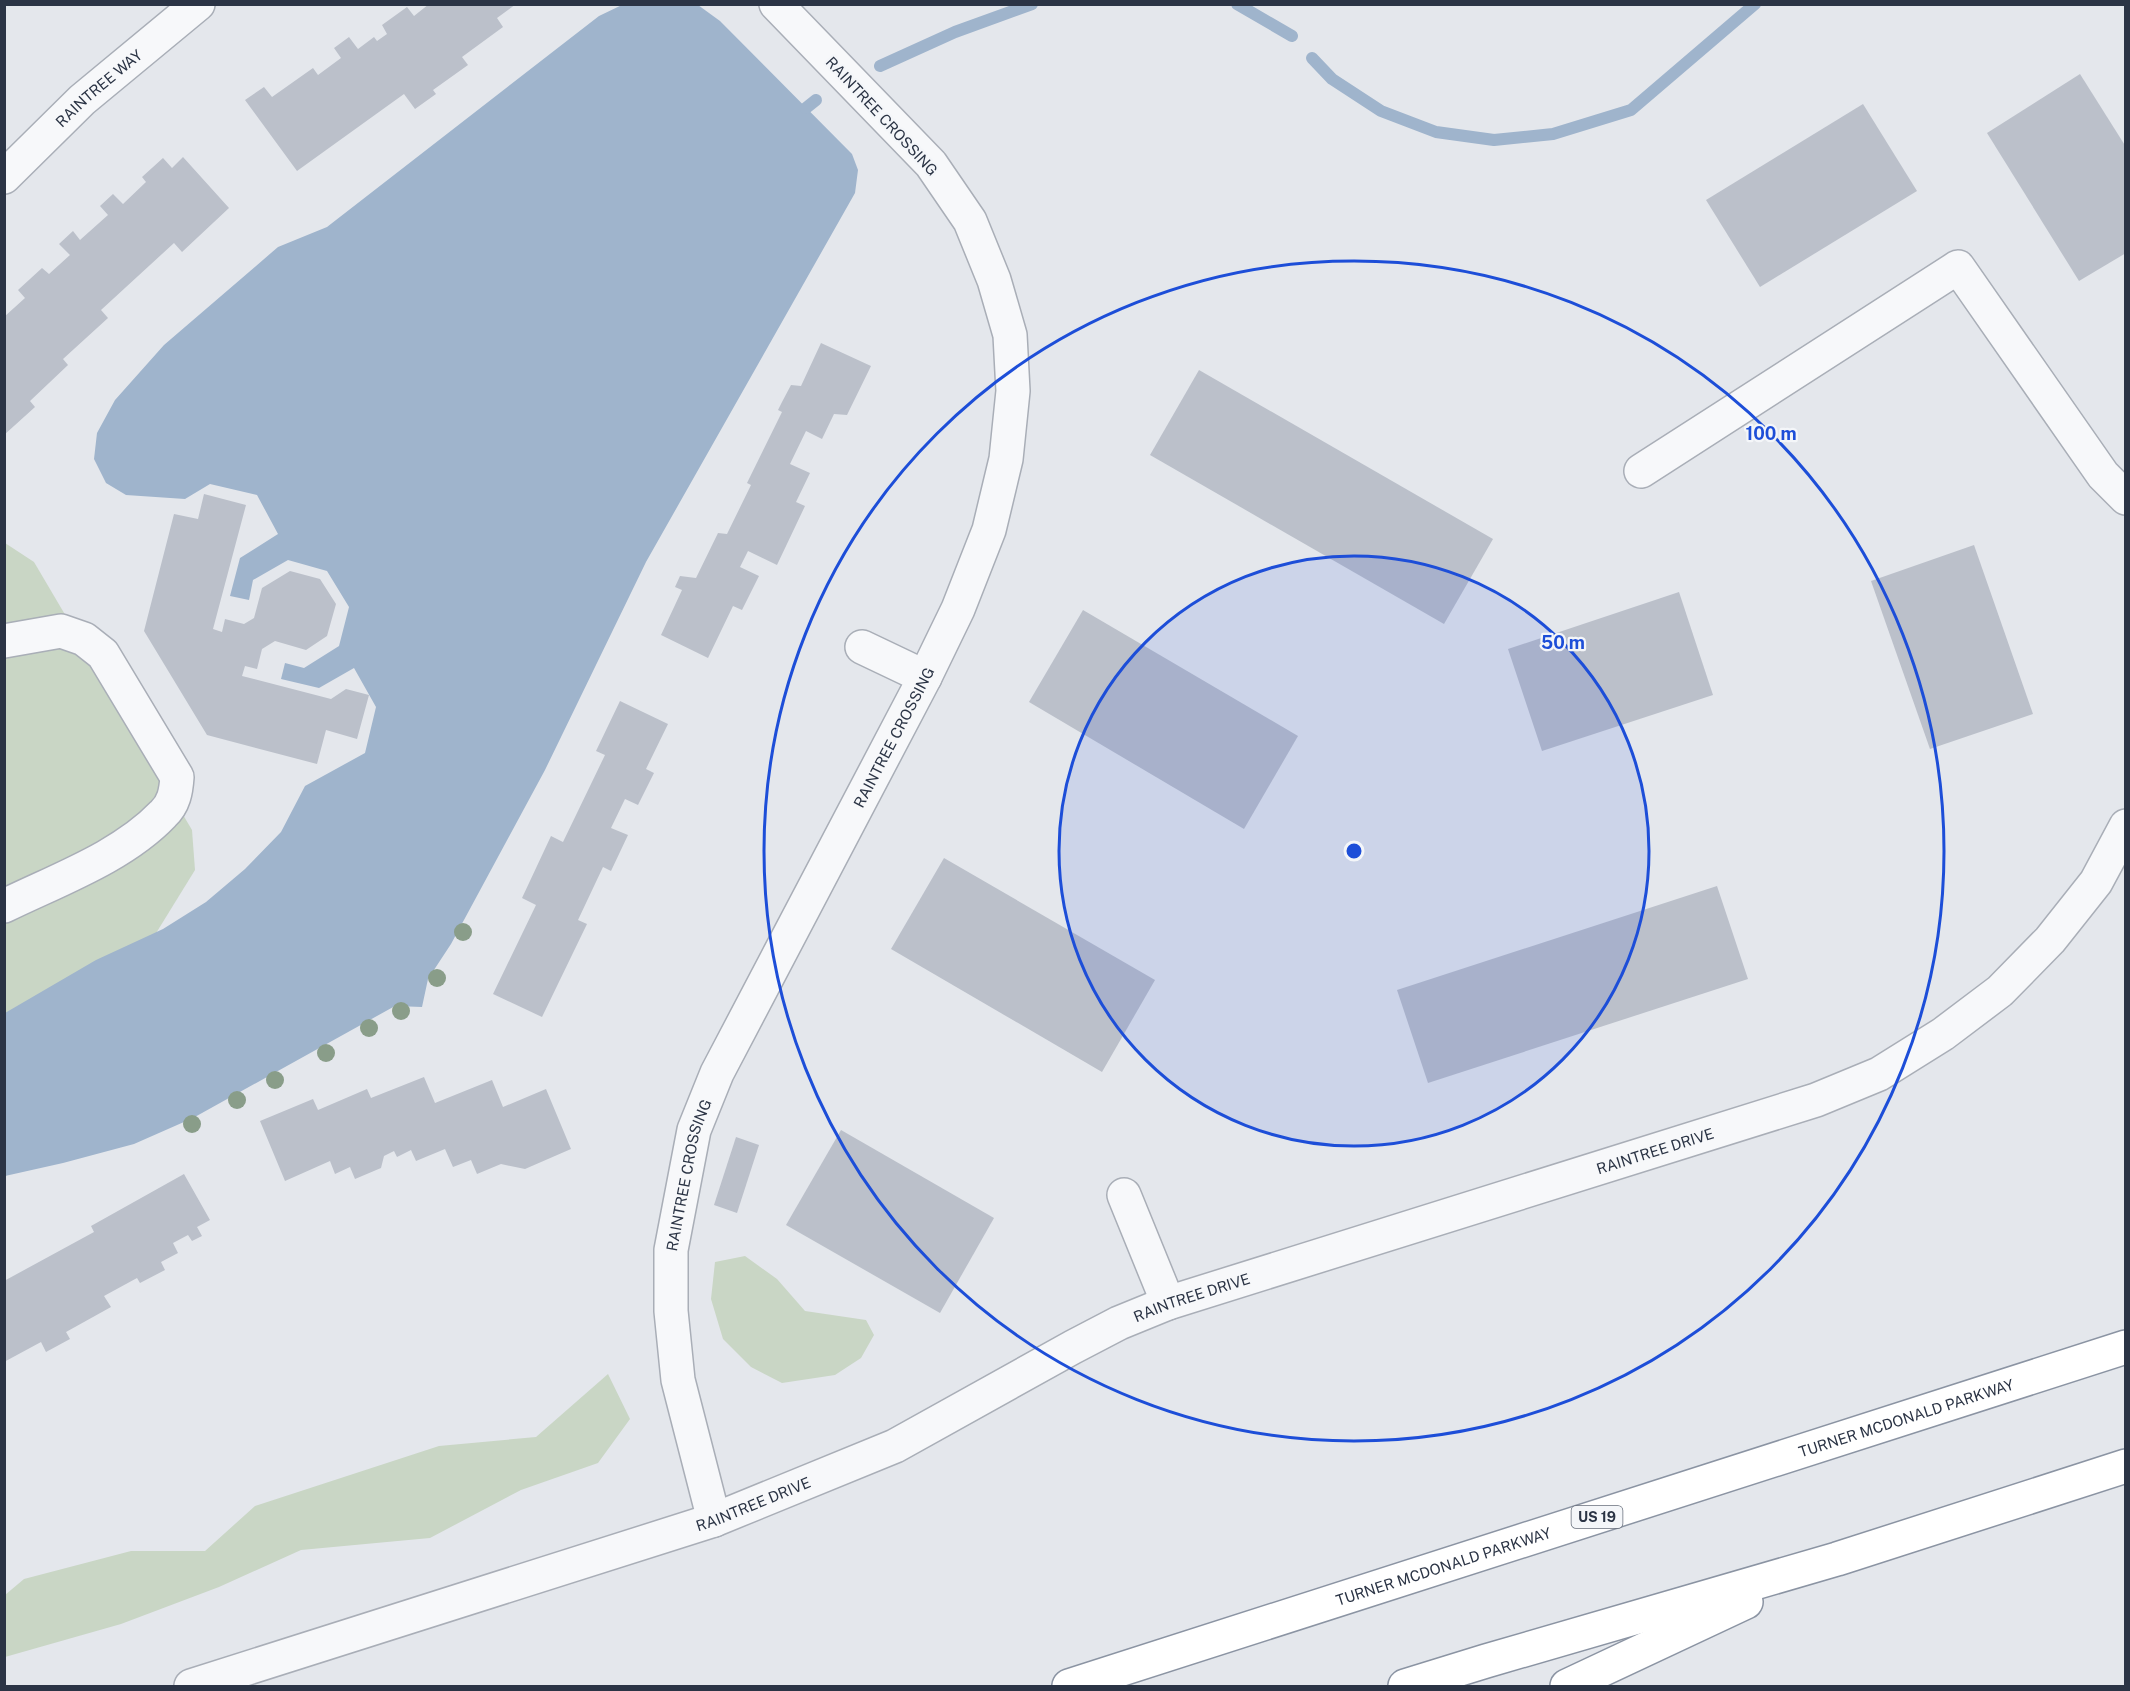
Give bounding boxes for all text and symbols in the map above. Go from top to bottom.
street label: RAINTREE WAY [52,46,145,130]
street label: RAINTREE CROSSING [823,53,941,179]
text: 100 m [1745,423,1797,444]
text: 50 m [1541,632,1585,653]
street label: RAINTREE CROSSING [850,664,937,810]
centre of rings [1344,841,1364,861]
street label: RAINTREE CROSSING [662,1096,714,1252]
street label: RAINTREE DRIVE [1594,1124,1716,1177]
street label: RAINTREE DRIVE [1131,1269,1252,1325]
street label: TURNER MCDONALD PARKWAY [1796,1375,2016,1460]
street label: RAINTREE DRIVE [694,1473,813,1534]
road number: US 19 [1572,1506,1622,1528]
street label: TURNER MCDONALD PARKWAY [1334,1524,1553,1608]

